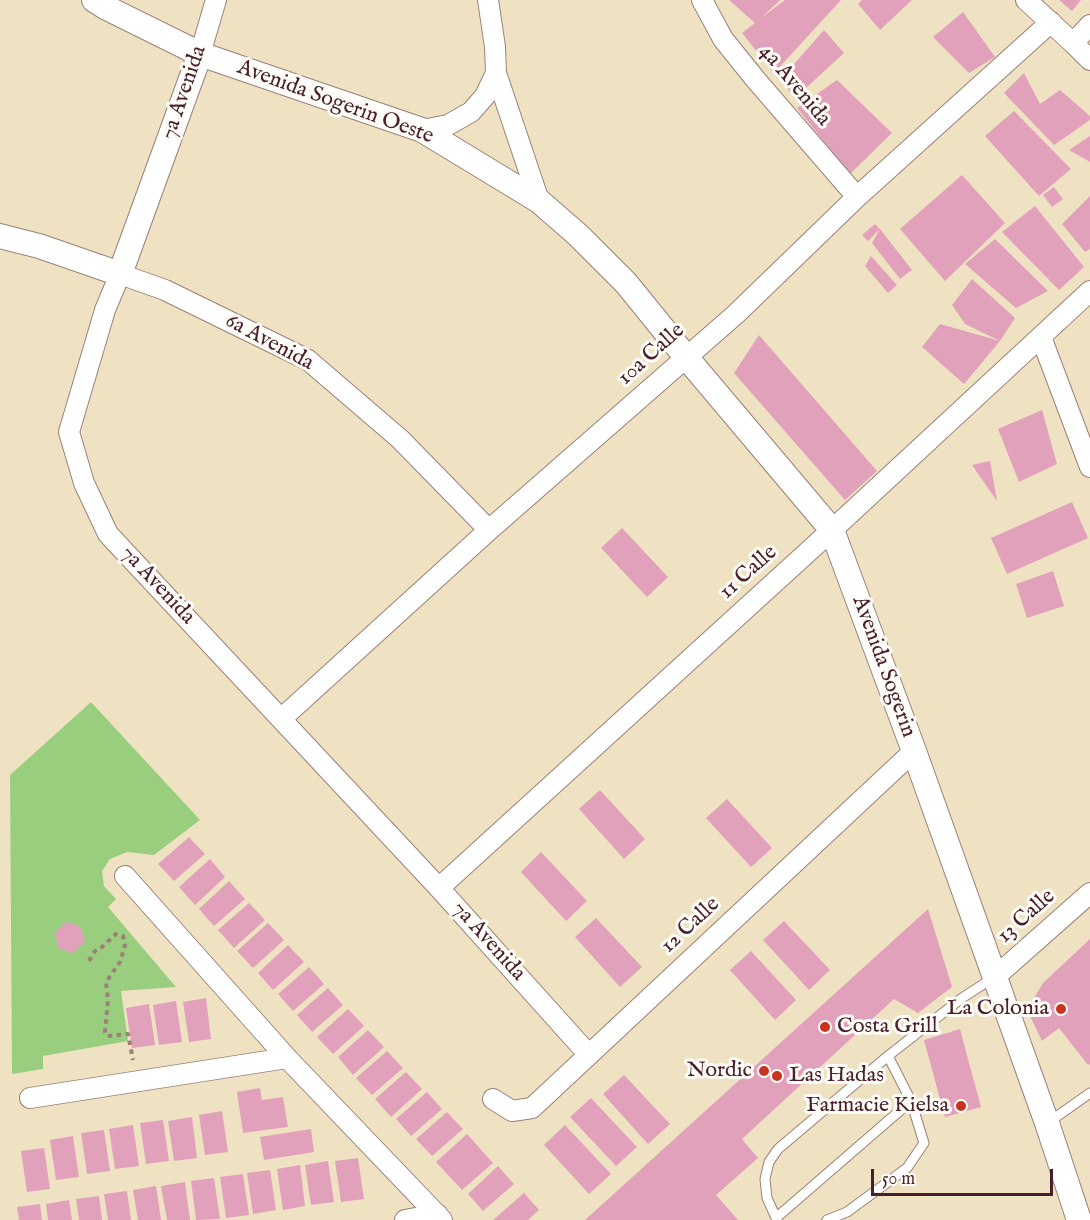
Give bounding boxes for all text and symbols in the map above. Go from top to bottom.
street label: 4a Avenida [752,40,836,132]
street label: 7a Avenida [157,43,213,143]
street label: Avenida Sogerin Oeste [233,55,437,151]
street label: 6a Avenida [220,309,318,377]
street label: 10a Calle [613,318,691,392]
street label: 11 Calle [715,540,783,606]
street label: 7a Avenida [114,541,200,631]
street label: Avenida Sogerin [845,593,921,741]
street label: 13 Calle [993,884,1061,950]
street label: 12 Calle [656,892,726,960]
street label: 7a Avenida [446,897,530,987]
place label: La Colonia [947,996,1049,1022]
marker: La Colonia [1054,1002,1068,1016]
place label: Costa Grill [837,1014,938,1040]
marker: Costa Grill [818,1020,832,1034]
place label: Nordic [687,1058,752,1084]
place label: Las Hadas [789,1063,884,1089]
marker: Nordic [757,1064,771,1078]
marker: Las Hadas [770,1069,784,1083]
place label: Farmacie Kielsa [806,1093,949,1119]
marker: Farmacie Kielsa [954,1099,968,1113]
scale bar [874,1157,1056,1195]
text: 50 m [882,1168,915,1191]

